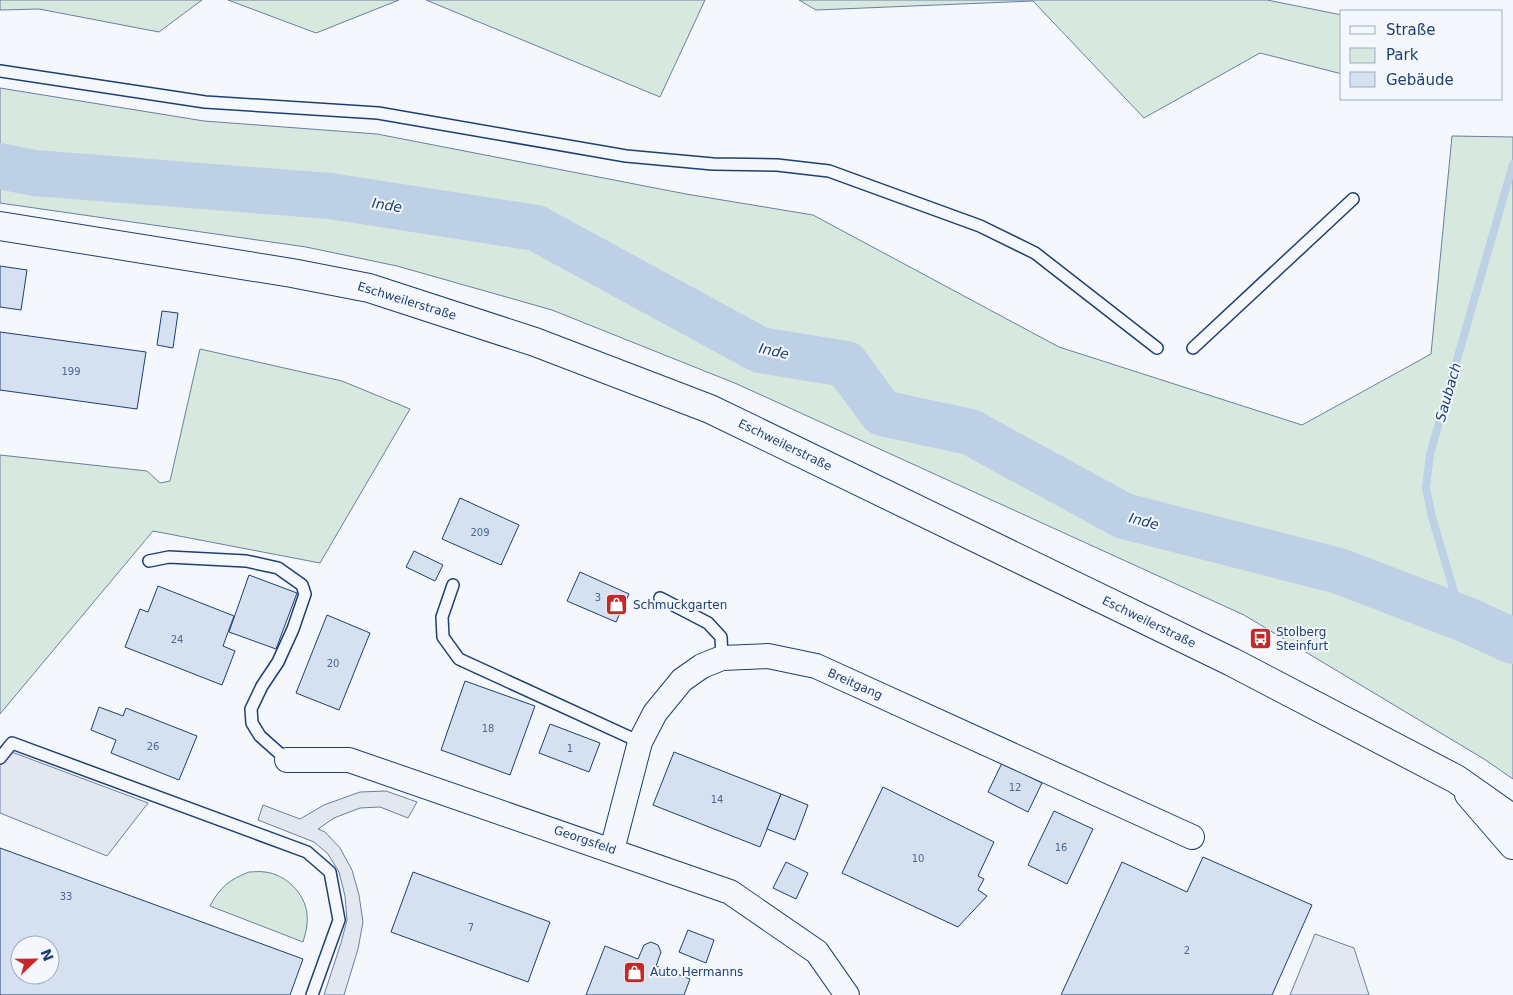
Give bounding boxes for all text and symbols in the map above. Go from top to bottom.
legend [1340,10,1503,100]
text: Straße [1386,21,1435,39]
text: Park [1386,46,1419,64]
text: Gebäude [1386,71,1454,89]
water label: Inde [371,195,403,215]
street label: Eschweilerstraße [356,279,458,323]
water label: Inde [757,340,791,362]
water label: Saubach [1432,361,1464,423]
house number: 199 [61,366,81,377]
street label: Eschweilerstraße [736,416,834,474]
water label: Inde [1127,509,1161,533]
house number: 209 [470,527,490,538]
house number: 3 [595,592,601,603]
shop icon: Schmuckgarten [605,593,629,617]
street label: Eschweilerstraße [1100,593,1198,651]
place label: Schmuckgarten [633,598,727,612]
place label: Stolberg Steinfurt [1276,625,1328,653]
bus stop icon: Stolberg Steinfurt [1248,627,1272,651]
house number: 24 [171,634,183,645]
house number: 20 [327,658,339,669]
street label: Breitgang [825,666,885,702]
house number: 18 [482,723,494,734]
house number: 26 [147,741,159,752]
house number: 1 [567,743,573,754]
house number: 12 [1009,782,1021,793]
house number: 14 [711,794,723,805]
street label: Georgsfeld [552,823,618,857]
house number: 16 [1055,842,1067,853]
house number: 10 [912,853,924,864]
house number: 33 [60,891,72,902]
house number: 7 [468,922,474,933]
north arrow [10,935,60,985]
house number: 2 [1184,945,1190,956]
text: N [37,947,57,964]
shop icon: Auto Hermanns [622,960,646,984]
place label: Auto Hermanns [650,965,743,979]

